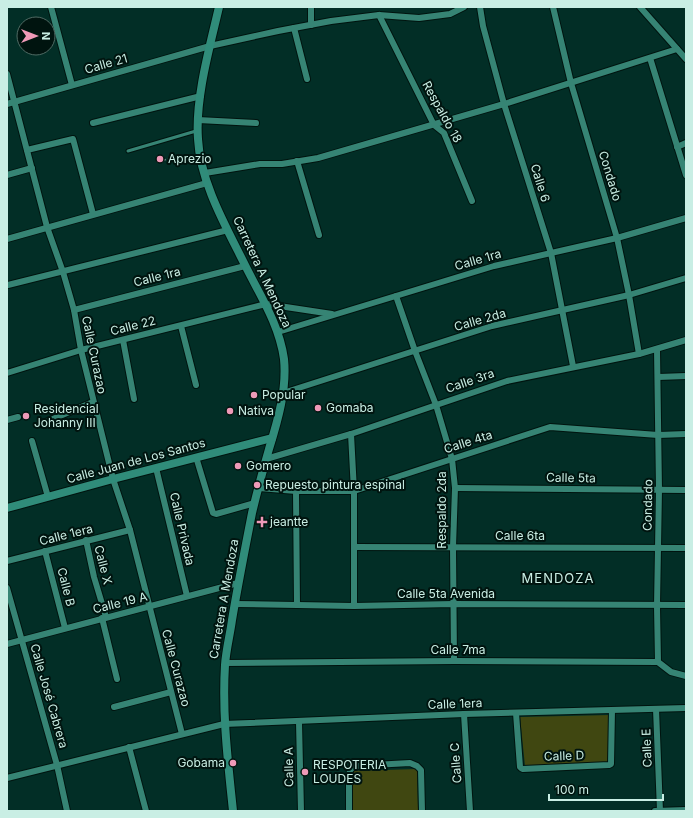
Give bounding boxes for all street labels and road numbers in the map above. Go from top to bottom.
street label: Calle 21 [83,50,129,77]
street label: Respaldo 18 [419,78,466,145]
street label: Condado [596,149,625,203]
street label: Calle 6 [528,162,553,204]
street label: Carretera A Mendoza [230,214,295,330]
street label: Calle 1ra [453,246,503,273]
street label: Calle 1ra [132,263,182,290]
street label: Calle 2da [452,305,507,334]
street label: Calle 22 [109,313,157,338]
street label: Calle Curazao [79,315,110,395]
street label: Calle 3ra [444,365,496,396]
street label: Calle 4ta [442,427,494,456]
street label: Calle Juan de Los Santos [65,435,207,486]
street label: Calle 5ta [546,470,596,485]
street label: Respaldo 2da [434,471,449,549]
street label: Condado [640,479,655,531]
street label: Calle Privada [167,491,198,567]
street label: Calle 1era [37,521,94,548]
street label: Calle 6ta [495,528,545,543]
street label: Carretera A Mendoza [206,538,241,660]
street label: Calle X [91,544,116,586]
street label: Calle B [54,566,79,608]
street label: Calle 5ta Avenida [397,586,495,601]
street label: Calle 19 A [91,589,149,617]
street label: Calle Curazao [159,628,194,708]
street label: Calle José Cabrera [27,642,72,750]
street label: Calle 7ma [430,642,486,657]
street label: Calle 1era [427,695,483,712]
street label: Calle E [638,728,655,768]
street label: Calle C [447,742,464,784]
street label: Calle A [281,747,296,787]
street label: Calle D [544,747,584,764]

